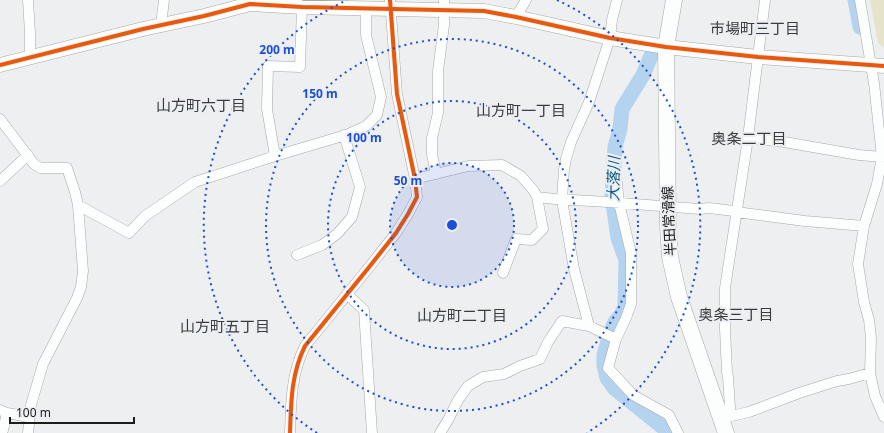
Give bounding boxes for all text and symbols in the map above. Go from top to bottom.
district label: 市場町三丁目 [710,18,800,38]
text: 200 m [259,41,295,58]
text: 150 m [302,85,338,102]
district label: 山方町六丁目 [156,95,246,115]
district label: 山方町一丁目 [476,100,566,120]
district label: 奥条二丁目 [711,128,787,148]
text: 100 m [346,129,382,146]
water label: 大落川 [603,154,623,202]
text: 50 m [394,172,422,189]
street label: 半田常滑線 [657,186,680,256]
centre of rings [445,218,459,232]
district label: 奥条三丁目 [698,304,774,324]
district label: 山方町二丁目 [417,305,507,325]
district label: 山方町五丁目 [180,316,270,336]
scale bar [10,399,134,425]
text: 100 m [16,404,51,421]

